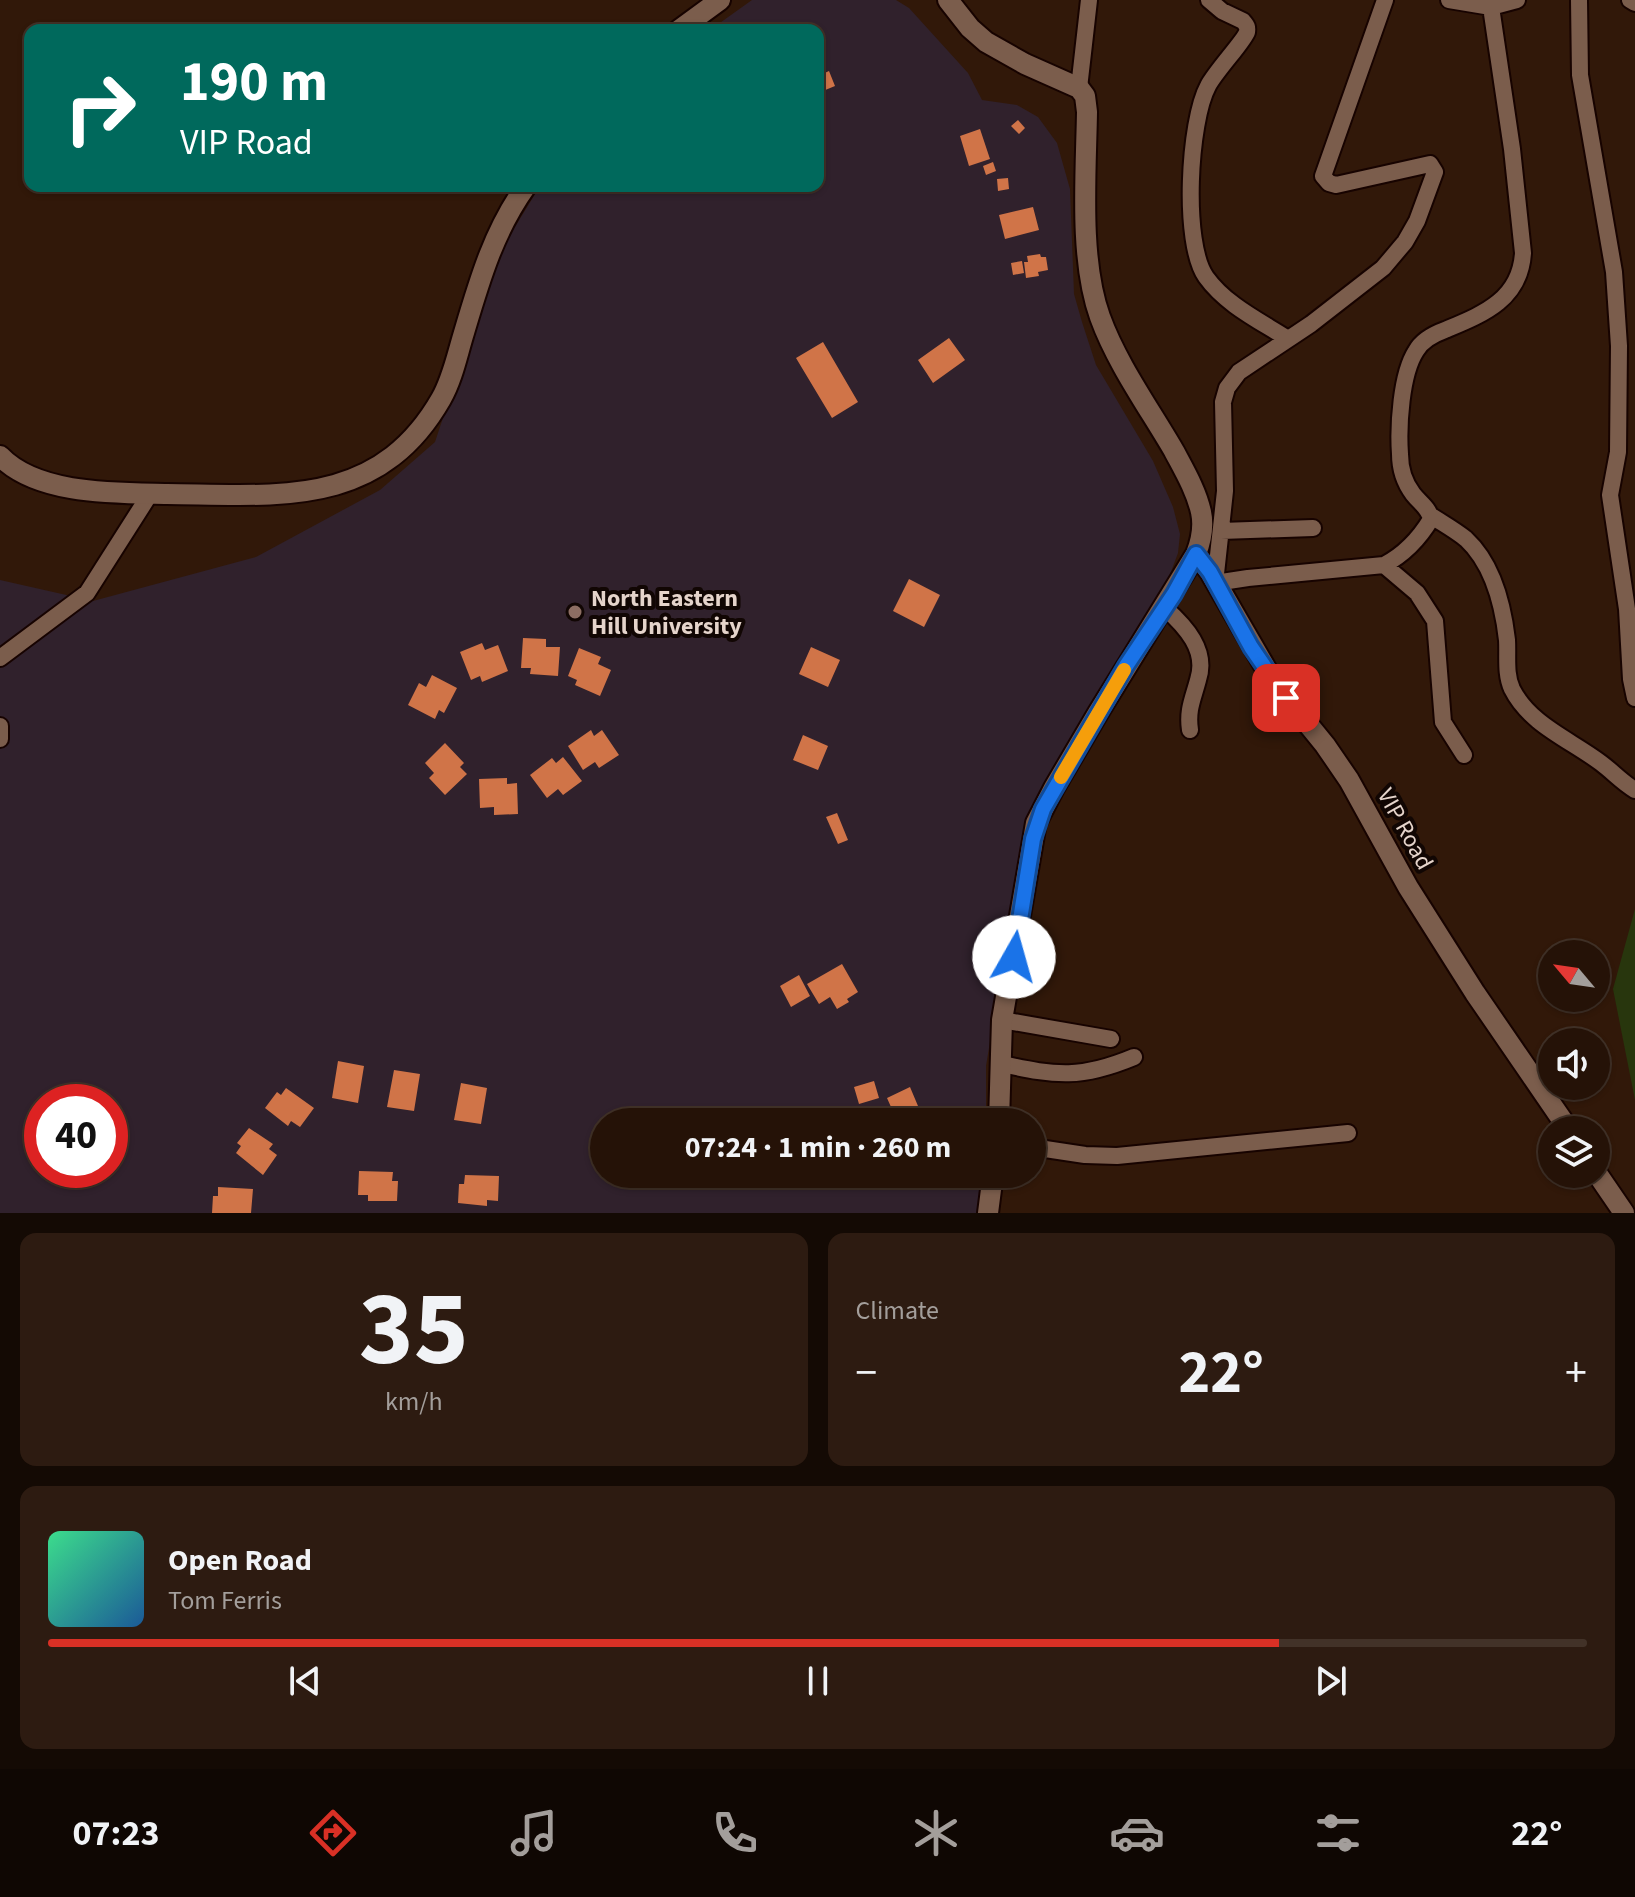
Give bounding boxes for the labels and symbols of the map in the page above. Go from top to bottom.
place label: North Eastern Hill University [591,581,742,644]
marker: North Eastern Hill University [566,603,584,621]
pin [1252,664,1320,732]
street label: VIP Road [1368,782,1442,876]
position arrow [972,915,1056,999]
north arrow [1538,940,1610,1012]
speed limit sign: 40 [24,1084,128,1188]

